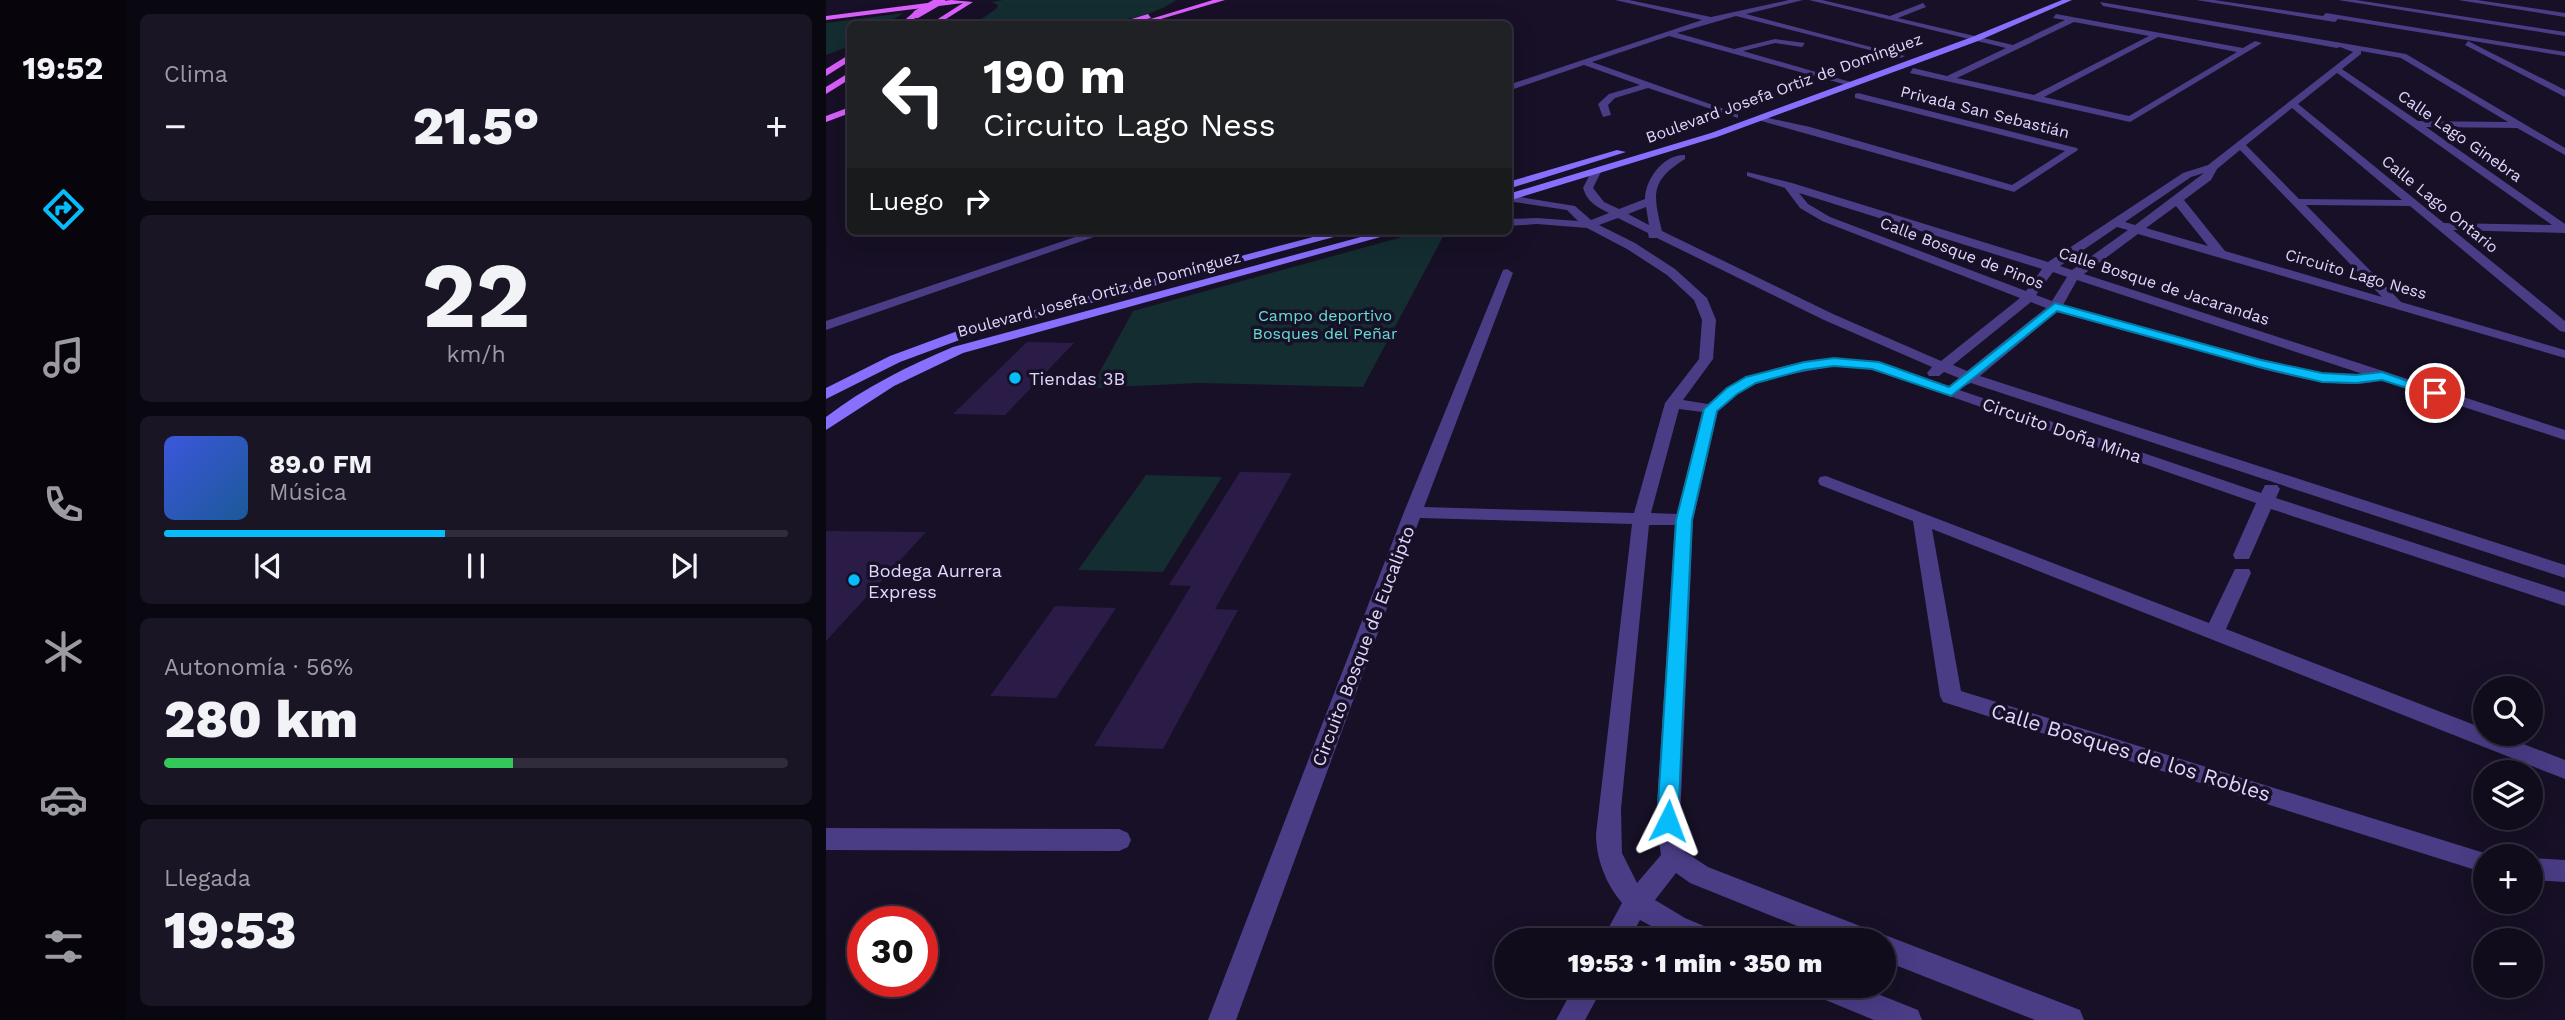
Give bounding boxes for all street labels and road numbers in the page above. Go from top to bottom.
street label: Boulevard Josefa Ortiz de Domínguez [1643,29,1925,147]
street label: Privada San Sebastián [1899,82,2071,142]
street label: Calle Lago Ginebra [2394,86,2526,186]
street label: Calle Lago Ontario [2378,151,2502,257]
street label: Calle Bosque de Pinos [1877,213,2047,293]
street label: Calle Bosque de Jacarandas [2056,243,2272,329]
street label: Circuito Lago Ness [2283,245,2429,303]
street label: Boulevard Josefa Ortiz de Domínguez [955,247,1243,341]
street label: Circuito Doña Mina [1980,393,2144,467]
street label: Circuito Bosque de Eucalipto [1307,523,1419,769]
street label: Calle Bosques de los Robles [1988,698,2274,806]

